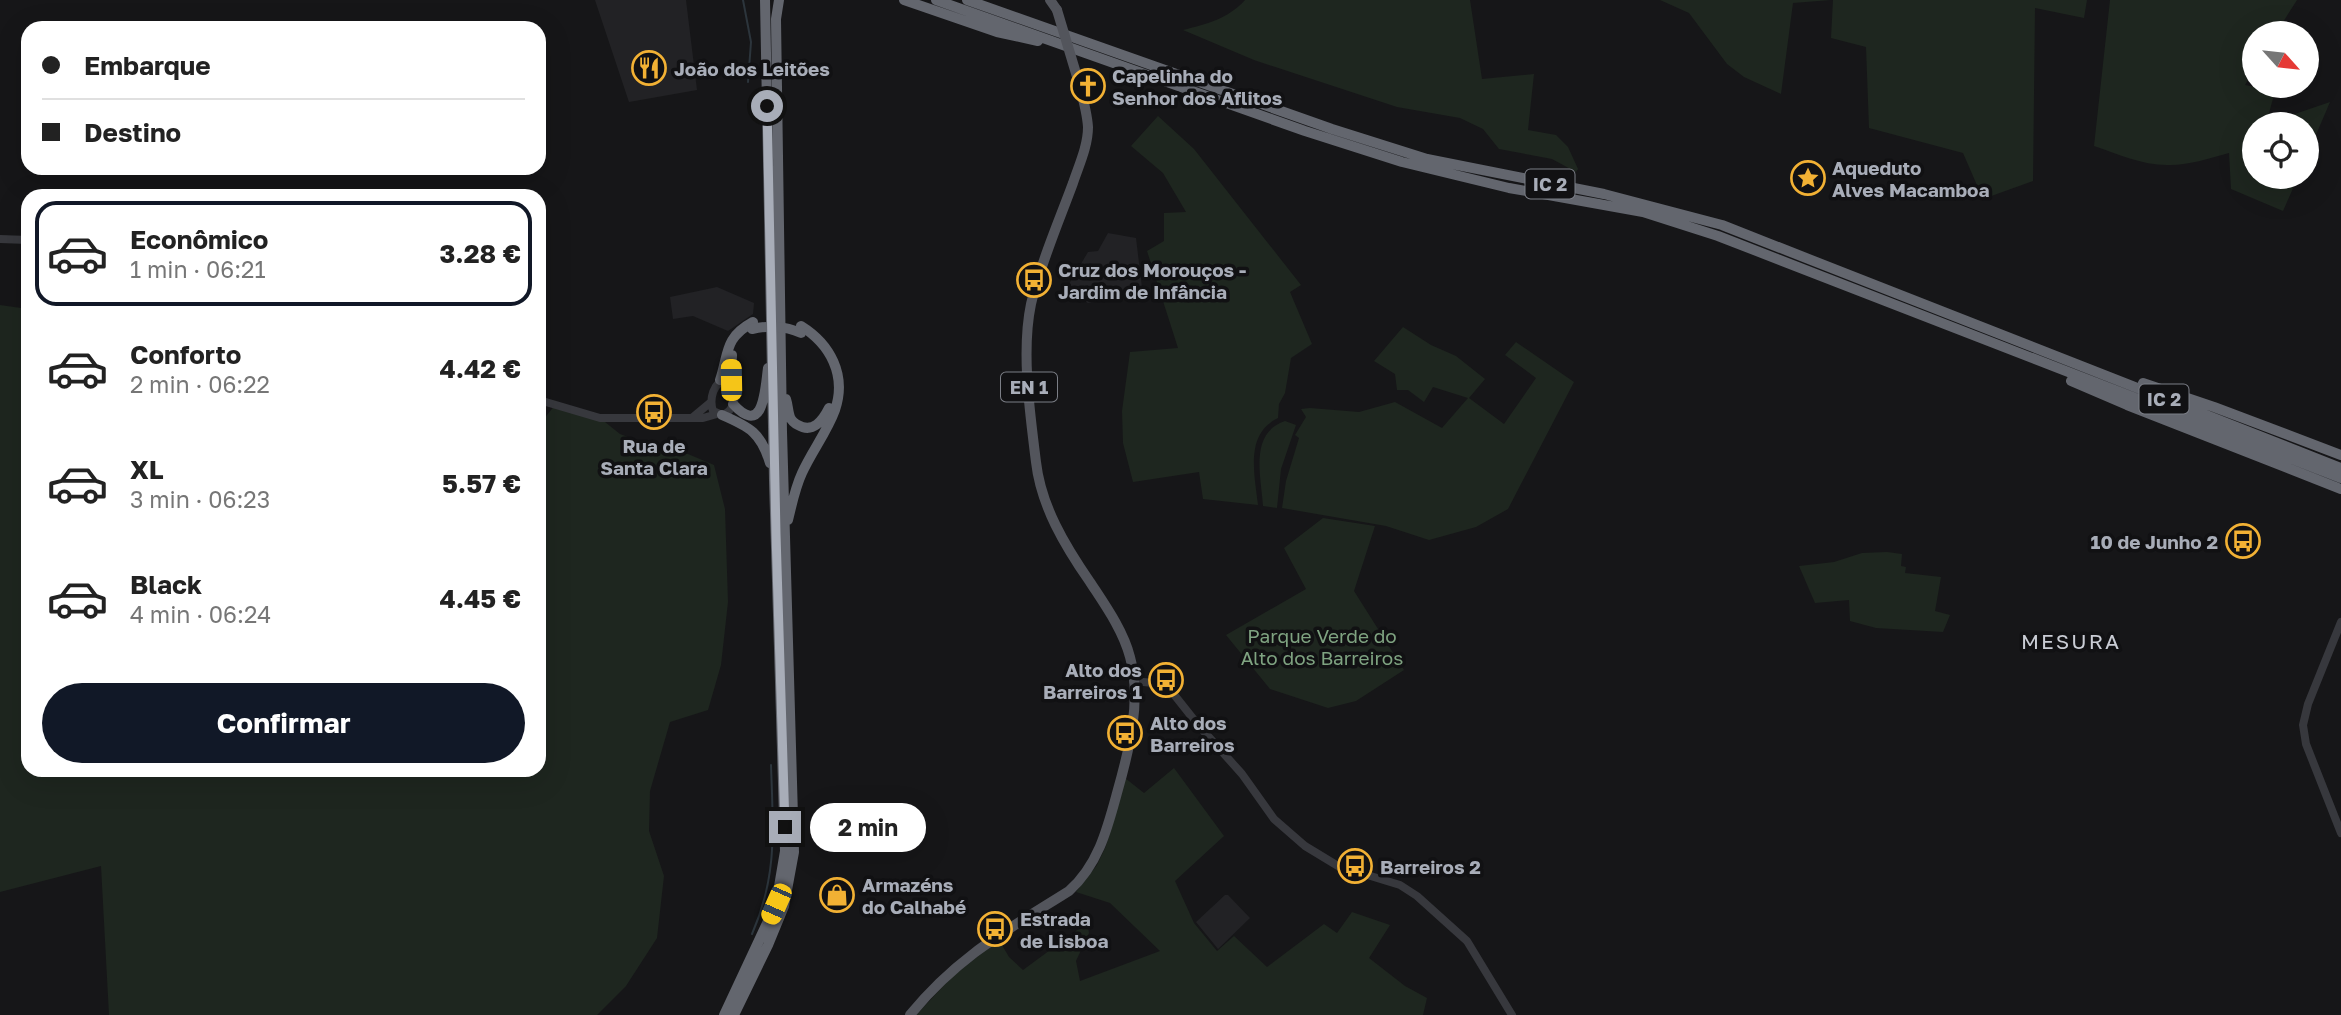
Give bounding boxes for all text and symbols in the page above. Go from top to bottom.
north arrow [2242,21,2319,98]
map controls [2242,21,2319,189]
restaurant icon: João dos Leitões [630,49,668,87]
text: Embarque [84,50,211,81]
place label: João dos Leitões [674,57,830,80]
place label: Capelinha do Senhor dos Aflitos [1112,64,1283,109]
church icon: Capelinha do Senhor dos Aflitos [1069,67,1107,105]
route start [751,90,783,122]
button: locate [2242,112,2319,189]
text: Destino [84,117,181,148]
place label: Aqueduto Alves Macamboa [1832,156,1990,201]
place icon: Aqueduto Alves Macamboa [1789,159,1827,197]
road number: IC 2 [1526,169,1574,198]
icon: car [46,222,109,285]
text: Econômico [130,224,268,255]
text: 3.28 € [439,238,521,269]
text: 1 min · 06:21 [130,255,266,283]
place label: Cruz dos Morouços - Jardim de Infância [1058,258,1246,303]
bus stop icon: Cruz dos Morouços - Jardim de Infância [1015,261,1053,299]
icon: car [46,337,109,400]
text: Conforto [130,339,241,370]
text: 4.42 € [439,353,521,384]
car [721,359,742,401]
text: 2 min · 06:22 [130,370,270,398]
road number: EN 1 [1001,372,1057,402]
road number: IC 2 [2140,384,2188,414]
bus stop icon: Rua de Santa Clara [635,393,673,431]
place label: Rua de Santa Clara [600,434,708,479]
icon: car [46,452,109,515]
text: XL [130,454,164,485]
text: 5.57 € [442,468,521,499]
text: 3 min · 06:23 [130,485,270,513]
bus stop icon: 10 de Junho 2 [2224,522,2262,560]
place label: 10 de Junho 2 [2091,530,2218,553]
icon: car [46,567,109,630]
text: Black [130,569,202,600]
text: 4.45 € [439,583,521,614]
text: 4 min · 06:24 [130,600,271,628]
park label: Parque Verde do Alto dos Barreiros [1241,624,1403,669]
district label: MESURA [2021,628,2121,654]
place label: Alto dos Barreiros 1 [1043,658,1142,703]
bus stop icon: Alto dos Barreiros 1 [1147,661,1185,699]
button: Confirmar [42,683,525,763]
place label: Alto dos Barreiros [1150,711,1235,756]
bus stop icon: Alto dos Barreiros [1106,714,1144,752]
callout: 2 min [810,802,925,852]
route end [769,811,801,843]
text: 2 min [838,813,898,841]
bus stop icon: Barreiros 2 [1336,847,1374,885]
place label: Barreiros 2 [1380,855,1481,878]
place label: Armazéns do Calhabé [862,873,966,918]
shop icon: Armazéns do Calhabé [818,876,856,914]
car [758,881,795,927]
place label: Estrada de Lisboa [1020,907,1108,952]
bus stop icon: Estrada de Lisboa [976,910,1014,948]

